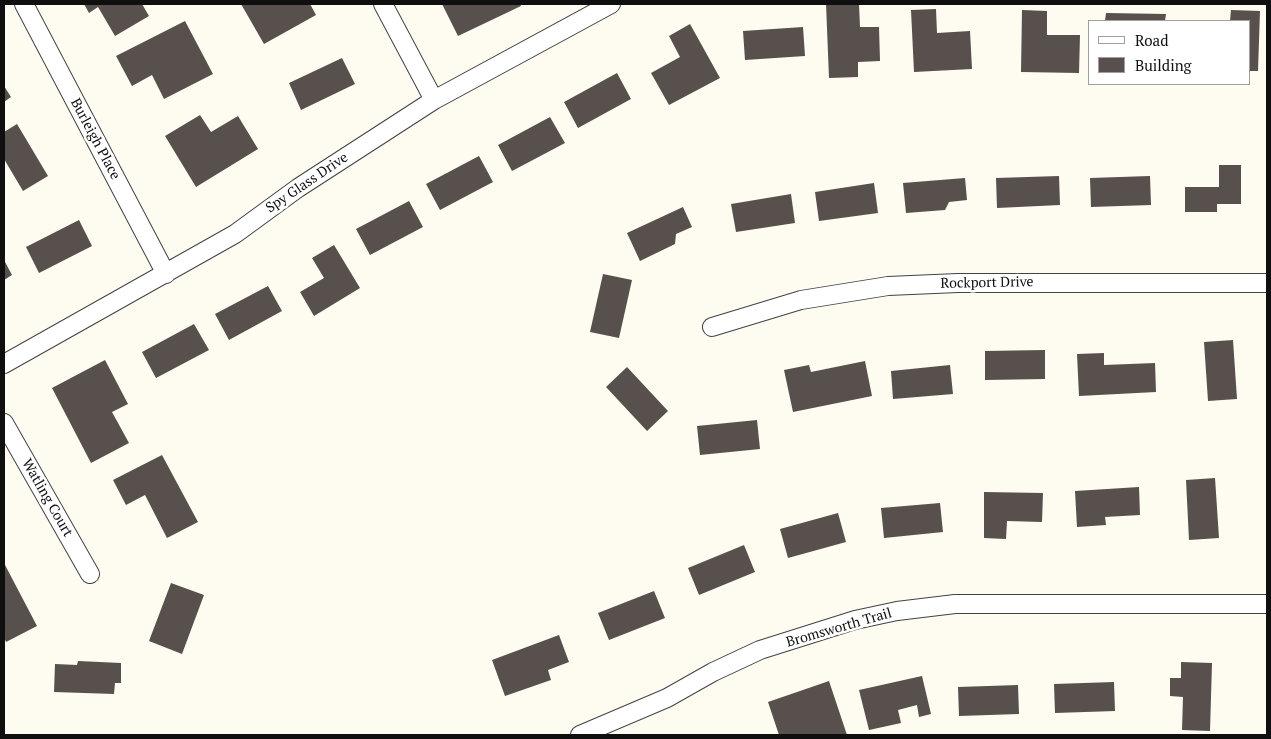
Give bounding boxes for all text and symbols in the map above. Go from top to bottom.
legend [1088,20,1251,85]
text: Road [1135,30,1168,50]
text: Building [1135,55,1192,75]
street label: Burleigh Place [67,96,123,182]
street label: Spy Glass Drive [263,149,351,217]
street label: Rockport Drive [940,274,1034,292]
street label: Watling Court [18,456,76,540]
street label: Bromsworth Trail [784,605,894,651]

